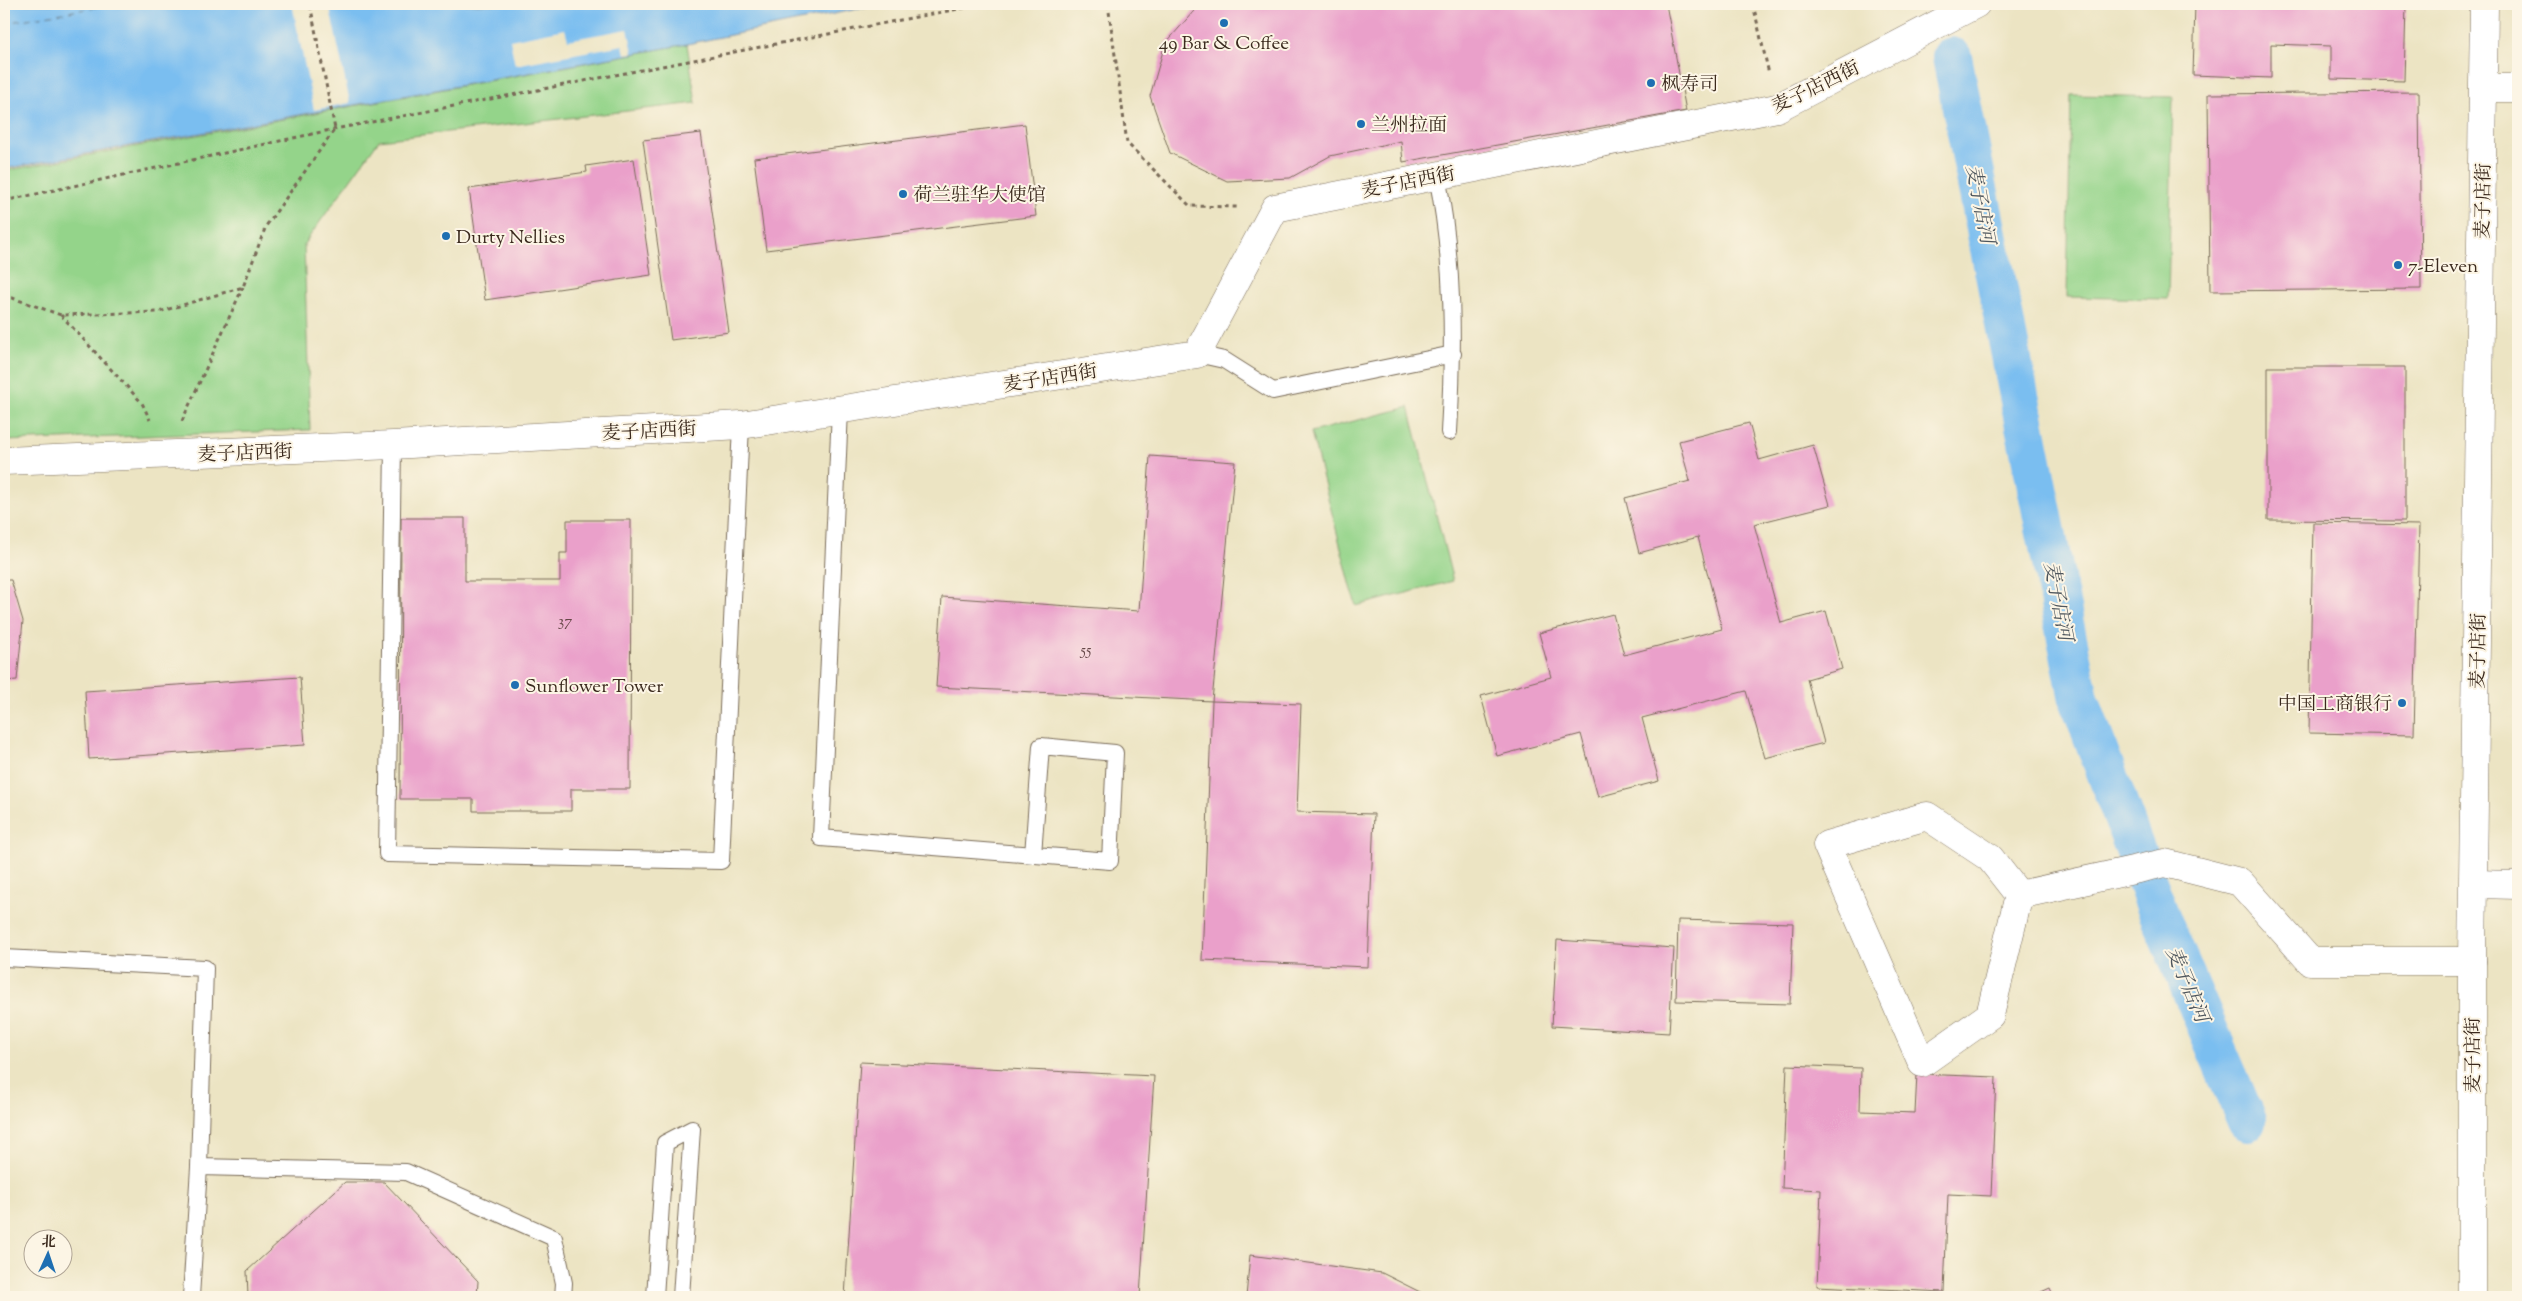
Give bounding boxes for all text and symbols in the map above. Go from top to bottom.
marker: 49 Bar & Coffee [1218,17,1230,29]
place label: 49 Bar & Coffee [1159,31,1289,58]
street label: 麦子店西街 [1767,55,1865,121]
place label: 枫寿司 [1661,72,1718,99]
marker: 枫寿司 [1645,77,1657,89]
place label: 兰州拉面 [1371,113,1447,140]
marker: 兰州拉面 [1355,118,1367,130]
street label: 麦子店西街 [1359,161,1458,206]
water label: 麦子店河 [1957,162,2001,249]
street label: 麦子店街 [2470,163,2499,239]
place label: 荷兰驻华大使馆 [913,183,1046,210]
marker: 荷兰驻华大使馆 [897,188,909,200]
place label: Durty Nellies [456,225,565,252]
marker: Durty Nellies [440,230,452,242]
place label: 7-Eleven [2408,254,2478,281]
marker: 7-Eleven [2392,259,2404,271]
street label: 麦子店西街 [1001,359,1099,400]
street label: 麦子店西街 [601,417,697,448]
street label: 麦子店西街 [197,439,293,470]
water label: 麦子店河 [2035,559,2079,646]
house number: 37 [558,611,572,634]
street label: 麦子店街 [2465,613,2494,689]
house number: 55 [1079,640,1092,663]
place label: Sunflower Tower [525,674,664,701]
marker: Sunflower Tower [509,679,521,691]
place label: 中国工商银行 [2278,692,2392,719]
marker: 中国工商银行 [2396,697,2408,709]
water label: 麦子店河 [2157,942,2216,1030]
street label: 麦子店街 [2461,1017,2488,1093]
north arrow [22,1228,72,1278]
text: 北 [41,1233,56,1253]

